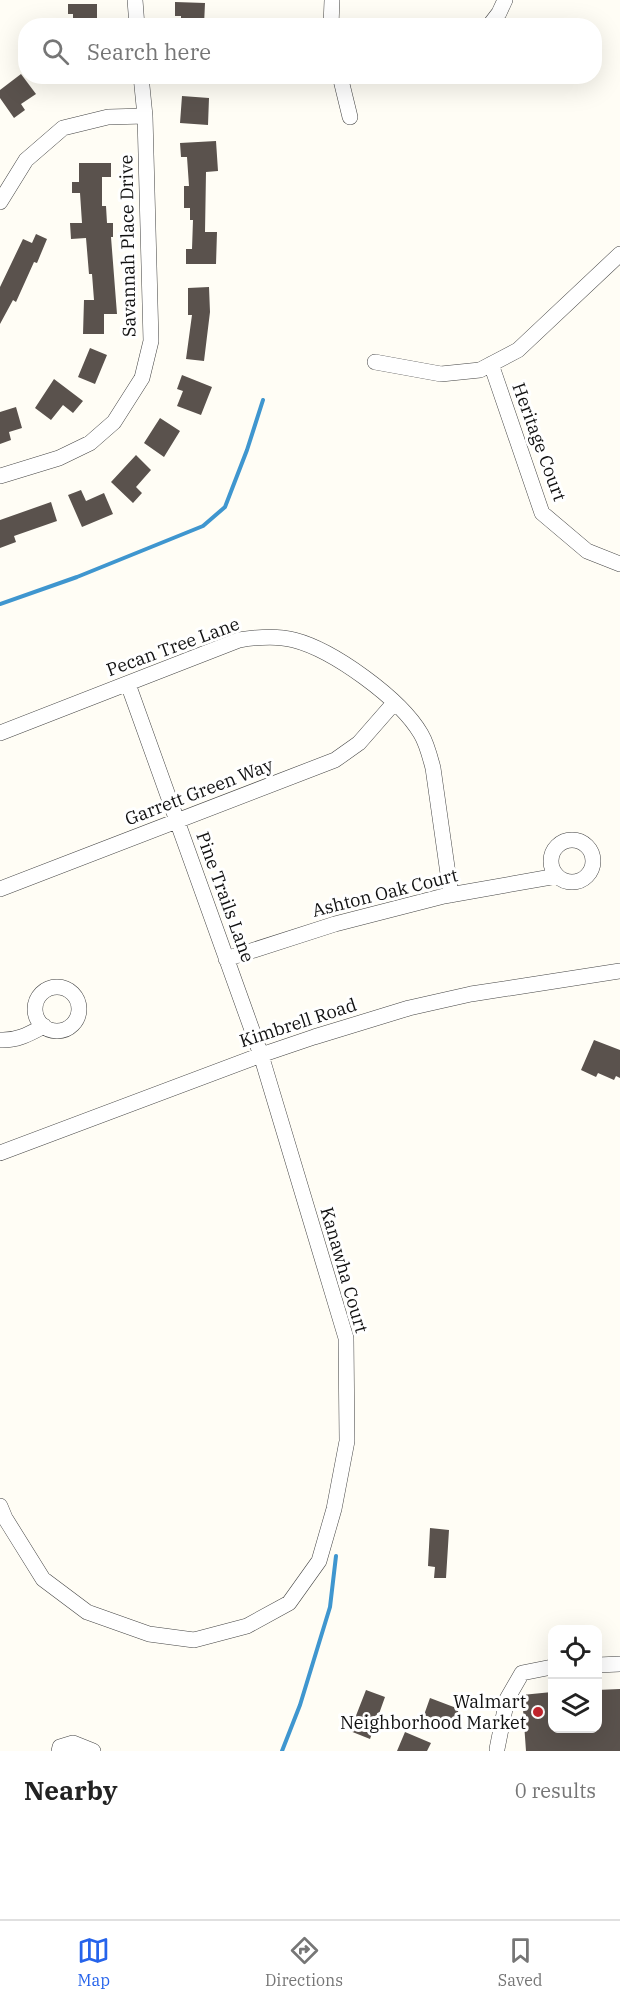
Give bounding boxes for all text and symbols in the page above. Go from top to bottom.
search box [18,18,602,84]
icon: search [39,35,72,68]
text: Search here [87,37,211,66]
street label: Savannah Place Drive [114,155,141,337]
street label: Heritage Court [507,379,572,504]
street label: Pecan Tree Lane [103,612,242,681]
street label: Garrett Green Way [121,753,276,830]
street label: Pine Trails Lane [191,828,260,965]
street label: Ashton Oak Court [310,863,460,922]
street label: Kimbrell Road [236,993,359,1052]
street label: Kanawha Court [316,1204,373,1336]
map controls [548,1625,602,1733]
button: locate [548,1625,602,1679]
button: layers [548,1679,602,1733]
place label: Walmart Neighborhood Market [340,1690,526,1734]
marker: Walmart Neighborhood Market [531,1705,545,1719]
text: Nearby [24,1773,118,1807]
text: 0 results [515,1777,596,1804]
tab: Map [77,1934,110,1990]
tab: Directions [265,1934,343,1990]
tab: Saved [498,1934,543,1990]

